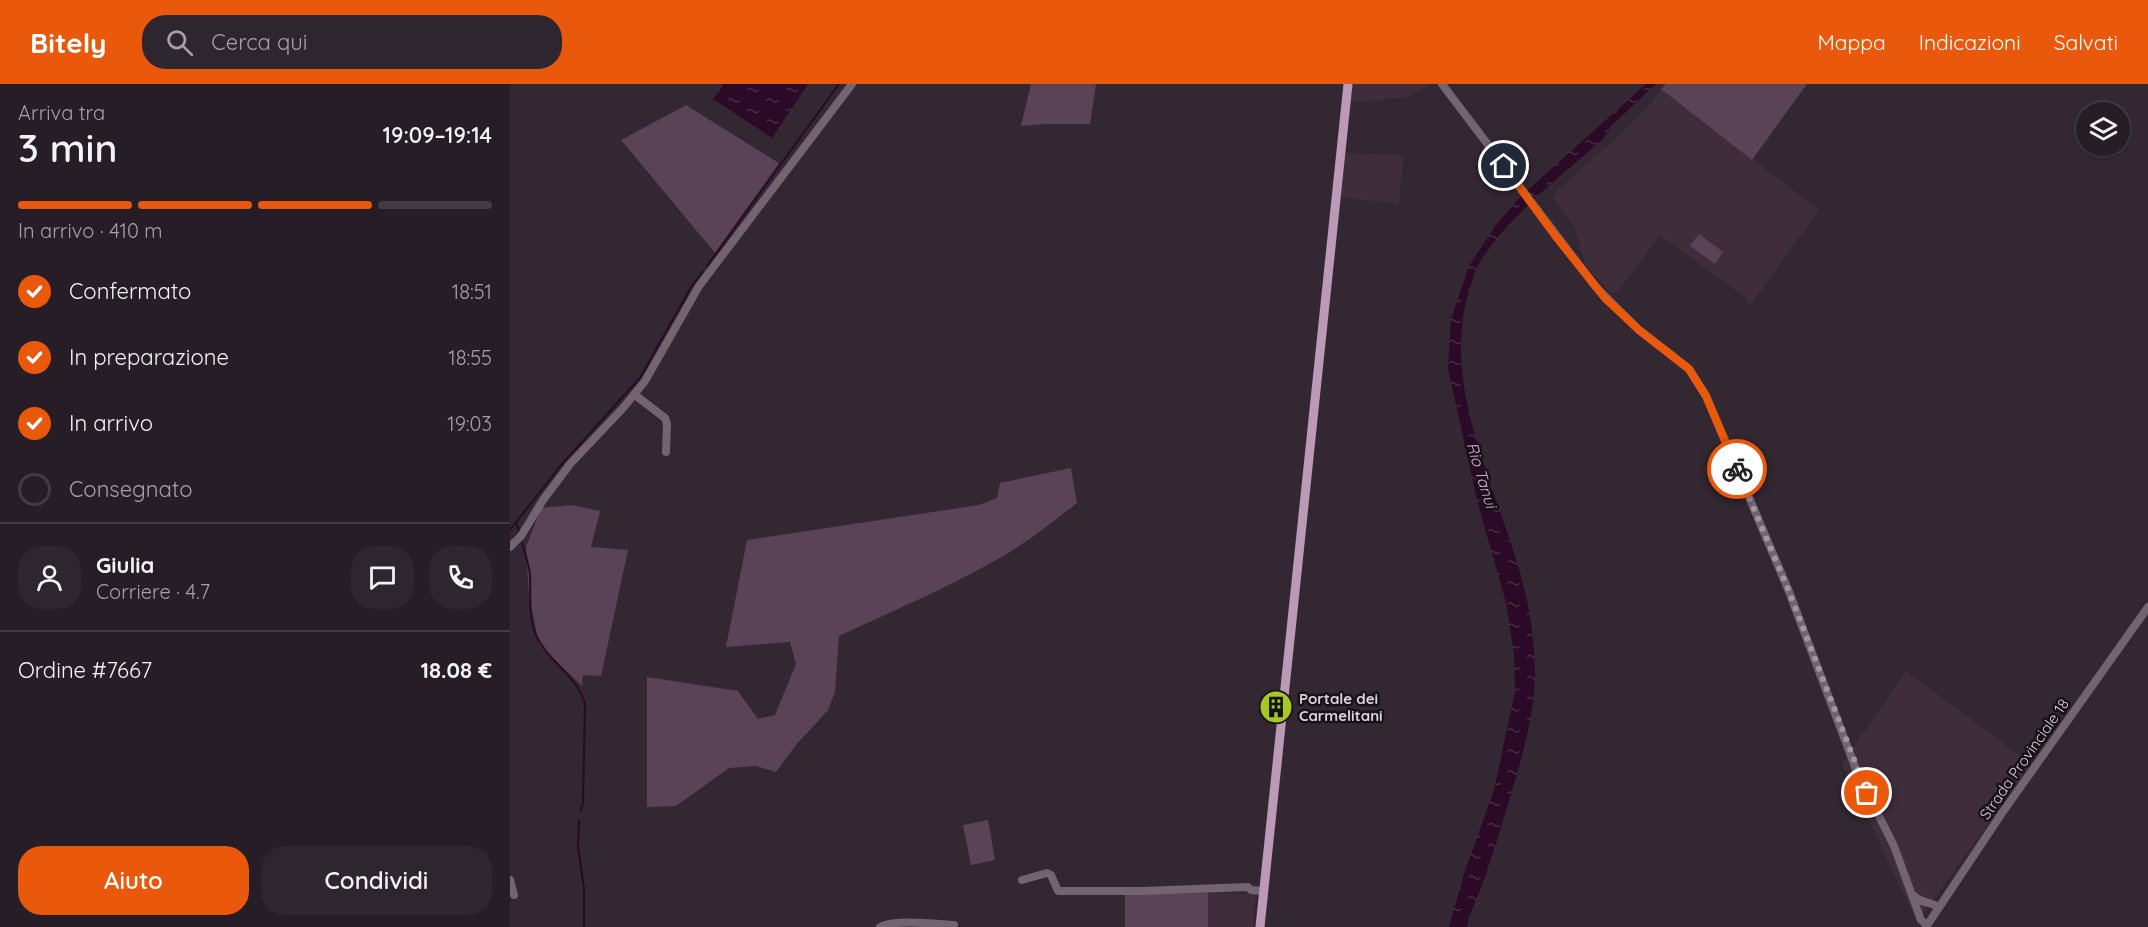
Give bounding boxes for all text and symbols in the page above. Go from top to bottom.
search box [142,15,562,69]
text: Bitely [30,25,106,60]
icon: search [163,26,196,59]
text: Cerca qui [211,28,307,56]
text: Mappa [1817,29,1886,55]
text: Indicazioni [1919,29,2021,55]
text: Salvati [2054,29,2118,55]
text: Arriva tra [18,100,105,125]
map controls [2076,102,2130,156]
button: layers [2076,102,2130,156]
text: 19:09–19:14 [383,121,492,149]
text: 3 min [18,123,117,172]
pin [1478,140,1529,191]
icon: home [1487,149,1520,182]
text: In arrivo · 410 m [18,218,163,243]
icon: check [18,275,51,308]
text: Confermato [69,277,191,305]
text: 18:51 [452,279,492,304]
icon: check [18,341,51,374]
text: In preparazione [69,343,229,371]
text: 18:55 [448,345,492,370]
icon: check [18,407,51,440]
text: In arrivo [69,409,153,437]
text: 19:03 [447,411,492,436]
courier [1707,439,1767,499]
water label: Rio Tanui [1463,440,1502,512]
icon: bike [1721,453,1754,486]
text: Consegnato [69,475,192,503]
button: person [18,546,81,609]
button: chat [351,546,414,609]
button: phone [429,546,492,609]
text: Giulia [96,551,154,579]
text: Corriere · 4.7 [96,579,210,604]
text: Ordine #7667 [18,656,152,684]
text: 18.08 € [420,656,492,684]
building icon: Portale dei Carmelitani [1258,689,1294,725]
place label: Portale dei Carmelitani [1299,689,1383,725]
street label: Strada Provinciale 18 [1975,695,2073,823]
pin [1841,767,1892,818]
icon: bag [1850,776,1883,809]
button: Aiuto [18,846,249,915]
button: Condividi [261,846,492,915]

